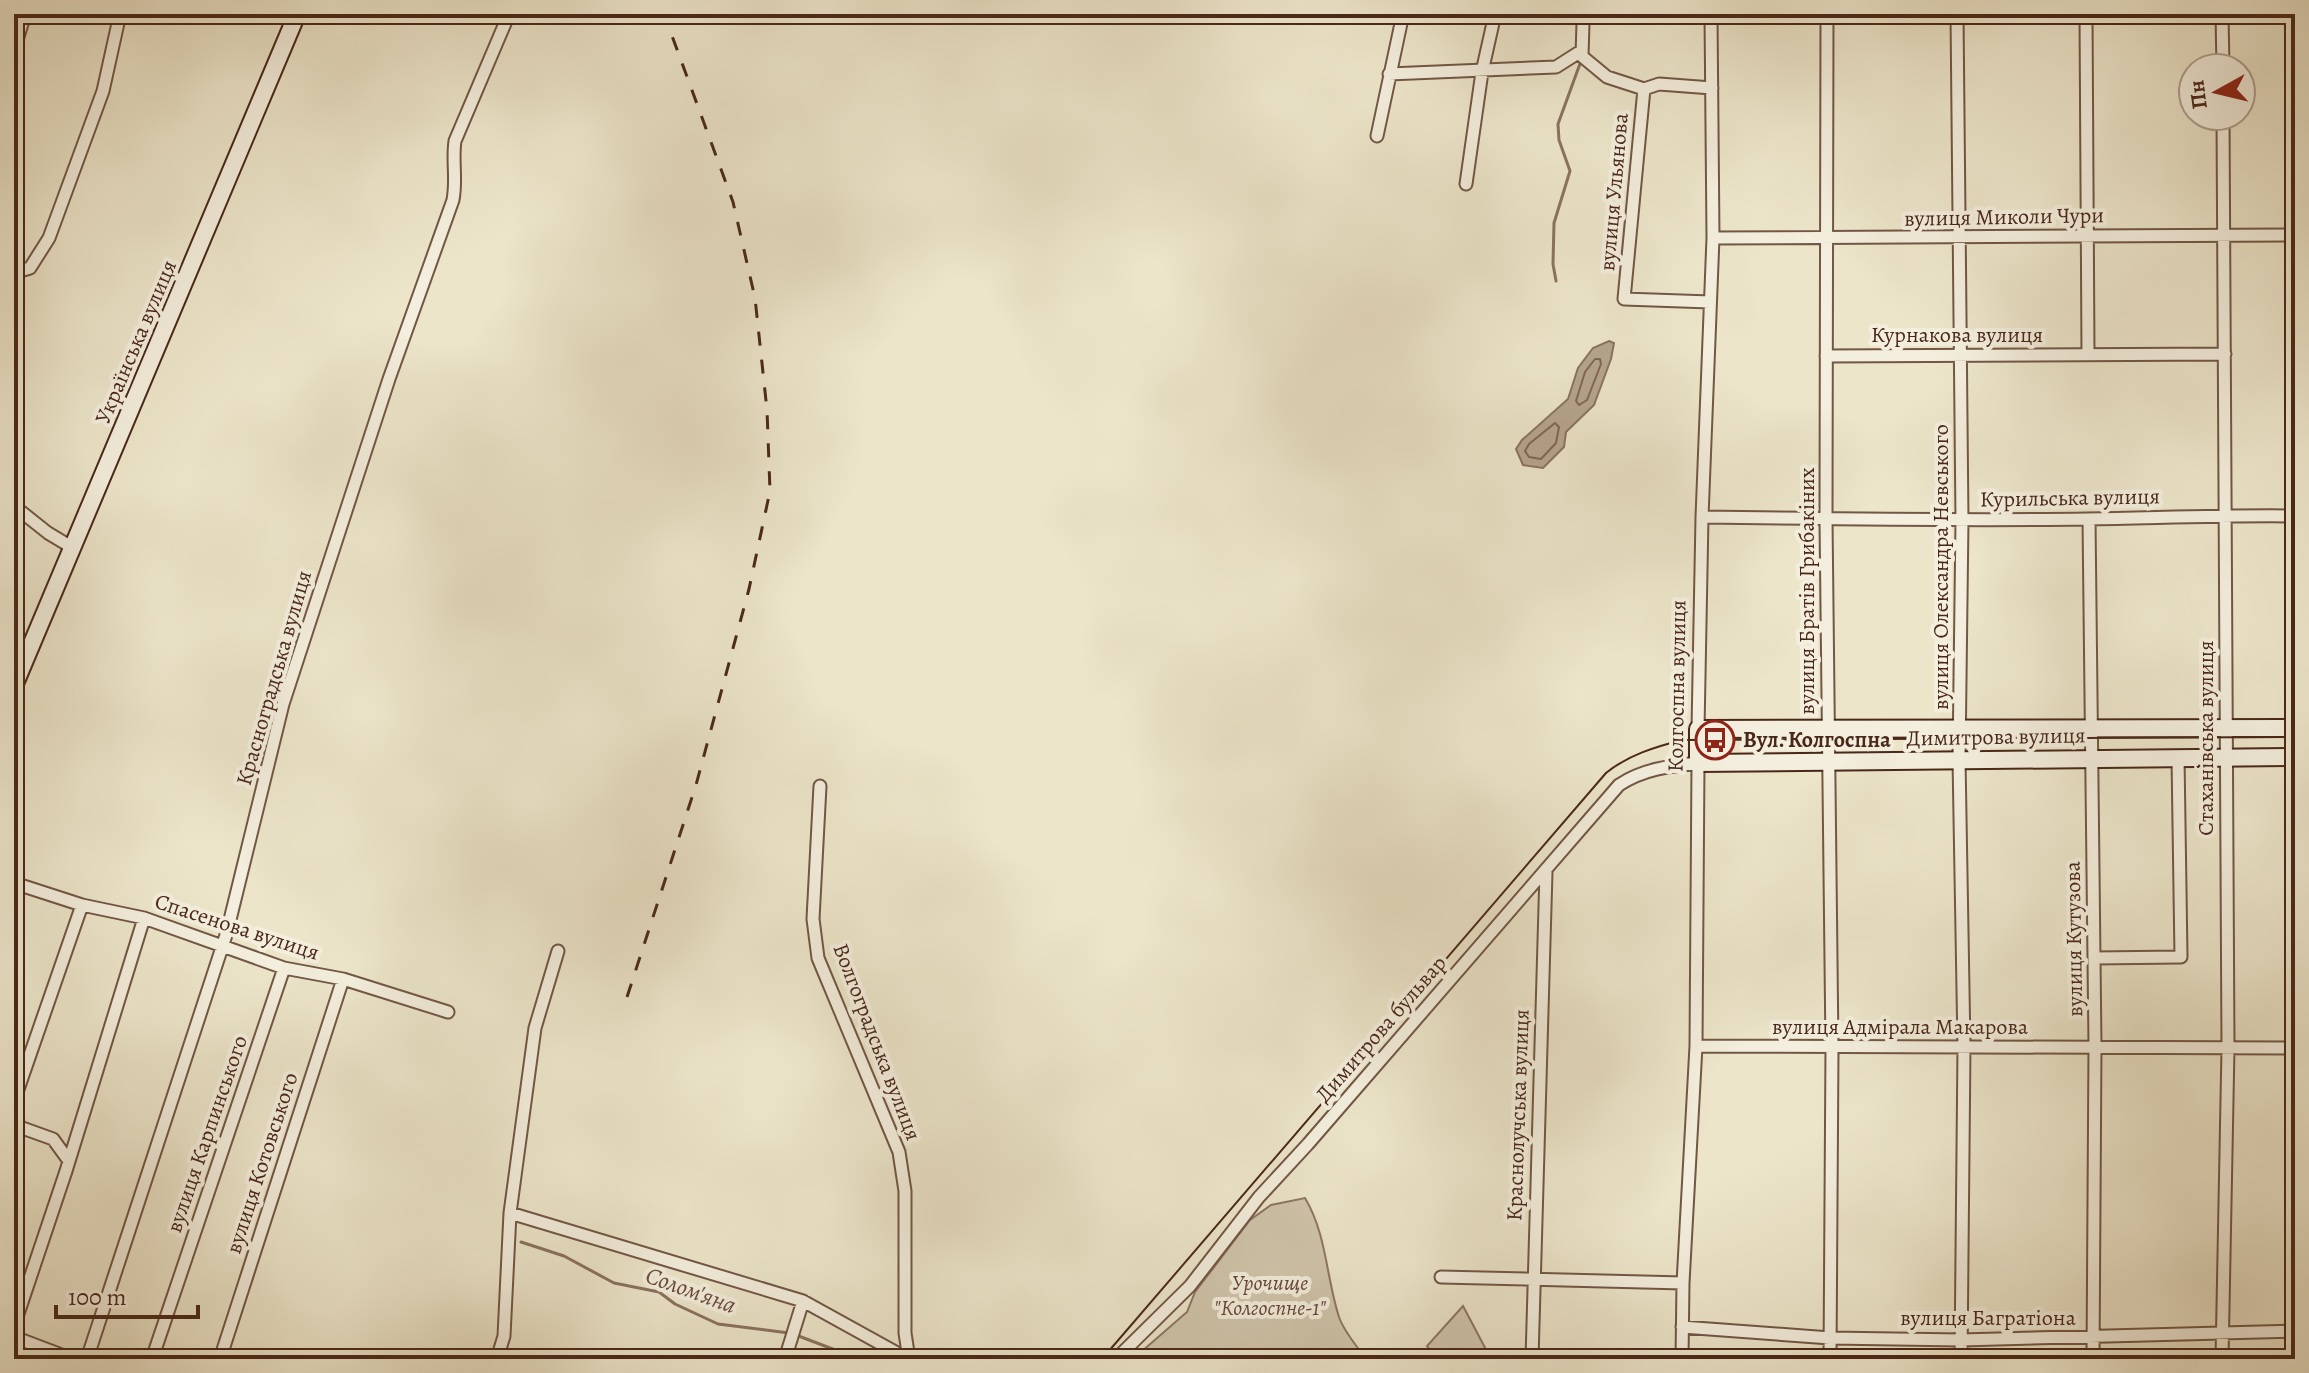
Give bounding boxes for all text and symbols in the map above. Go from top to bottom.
north arrow [2177,52,2257,132]
text: Пн [2181,78,2215,111]
street label: вулиця Ульянова [1592,111,1636,272]
street label: вулиця Миколи Чури [1904,200,2104,234]
street label: Українська вулиця [88,255,184,429]
street label: Курнакова вулиця [1871,320,2043,350]
street label: вулиця Олександра Невського [1926,424,1956,710]
street label: вулиця Братів Грибакіних [1792,467,1822,715]
street label: Курильська вулиця [1980,481,2160,515]
street label: Красноградська вулиця [229,567,319,789]
street label: Колгоспна вулиця [1660,600,1694,772]
street label: Стаханівська вулиця [2191,640,2221,836]
bus stop icon: Вул. Колгоспна [1694,719,1736,761]
street label: Димитрова вулиця [1906,720,2086,754]
place label: Вул. Колгоспна [1743,725,1891,755]
street label: вулиця Кутузова [2058,860,2090,1017]
street label: Спасенова вулиця [151,886,323,968]
street label: Волгоградська вулиця [826,939,928,1145]
street label: Димитрова бульвар [1309,949,1453,1109]
street label: Краснолучська вулиця [1499,1009,1537,1221]
street label: вулиця Адмірала Макарова [1772,1012,2029,1042]
street label: вулиця Карпинського [159,1031,255,1237]
street label: вулиця Котовського [219,1069,305,1257]
water label: Солом'яна [641,1259,741,1321]
park label: Урочище "Колгоспне-1" [1214,1268,1327,1323]
scale bar [56,1269,198,1319]
text: 100 m [68,1281,127,1313]
street label: вулиця Багратіона [1900,1303,2077,1333]

